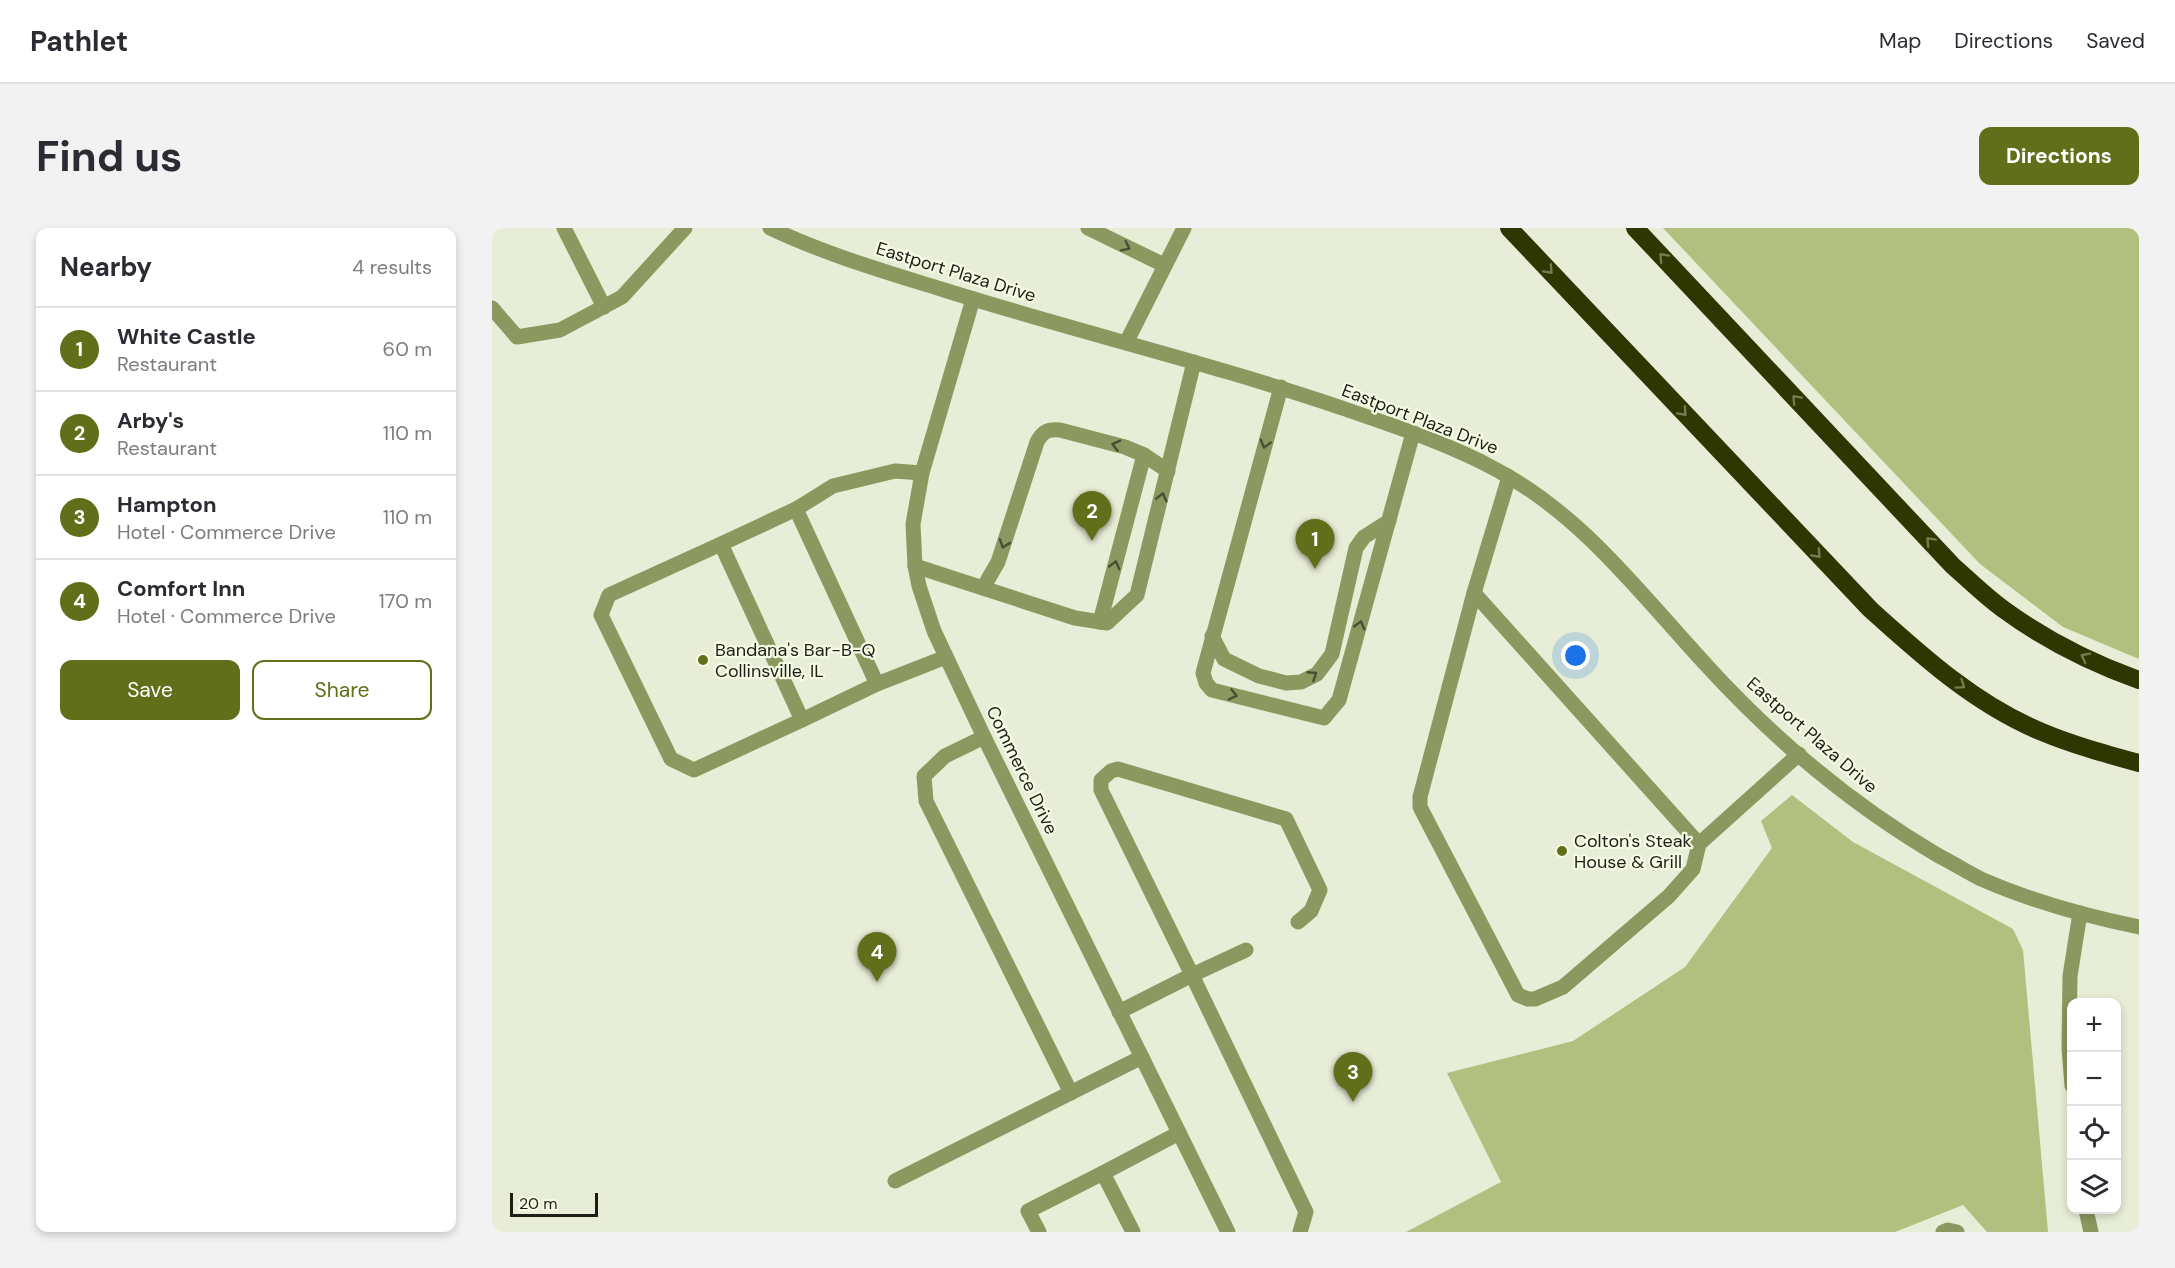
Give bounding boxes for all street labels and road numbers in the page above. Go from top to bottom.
street label: Eastport Plaza Drive [873,236,1039,308]
street label: Eastport Plaza Drive [1338,378,1502,460]
street label: Eastport Plaza Drive [1742,672,1882,798]
street label: Commerce Drive [980,702,1064,838]

